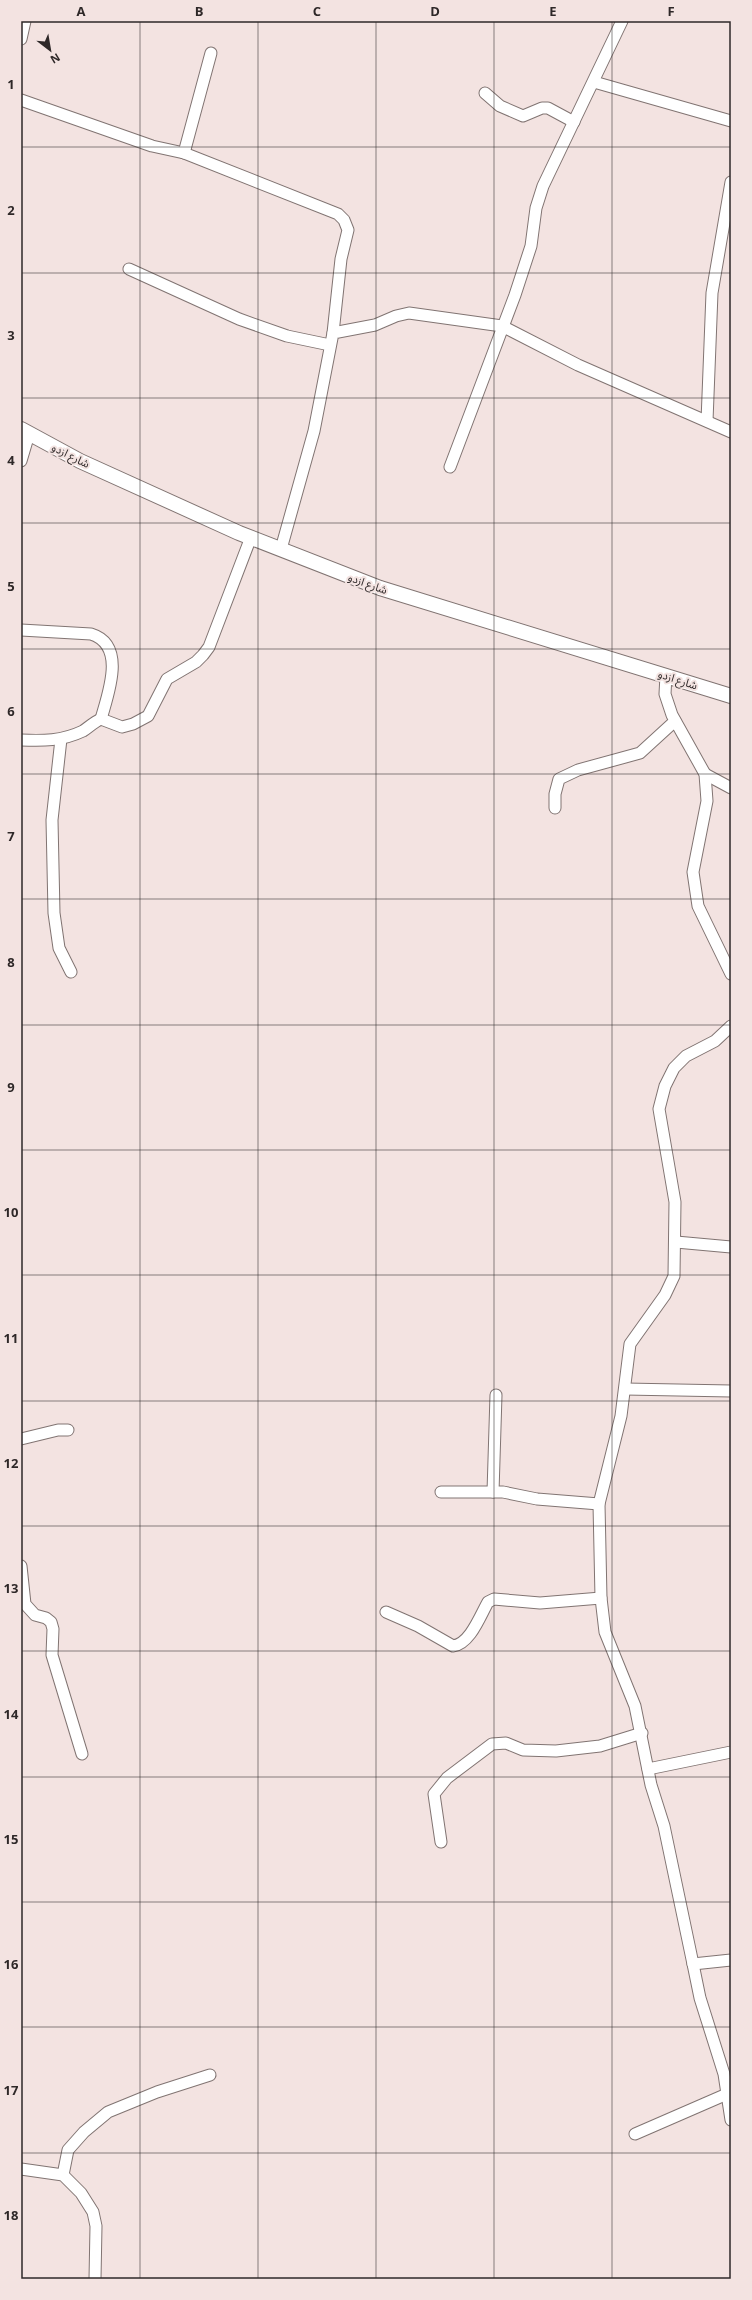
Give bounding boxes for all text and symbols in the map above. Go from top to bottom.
text: A [77,2,86,20]
text: B [195,2,204,20]
text: C [313,2,321,20]
text: D [430,2,440,20]
text: E [549,2,557,20]
text: F [667,2,675,20]
north arrow [30,30,70,70]
text: N [48,50,63,68]
text: 1 [7,75,15,93]
text: 2 [7,201,15,219]
text: 3 [7,326,15,344]
street label: شارع ازدو [49,439,93,472]
text: 4 [7,451,15,469]
street label: شارع ازدو [346,569,390,598]
text: 5 [7,577,15,595]
street label: شارع ازدو [656,666,700,694]
text: 6 [7,702,15,720]
text: 7 [7,827,15,845]
text: 8 [7,953,15,971]
text: 9 [7,1078,15,1096]
text: 10 [4,1203,18,1221]
text: 11 [4,1329,18,1347]
text: 12 [4,1454,19,1472]
text: 13 [4,1579,18,1597]
text: 14 [4,1705,19,1723]
text: 15 [4,1830,18,1848]
text: 16 [4,1955,19,1973]
text: 17 [4,2081,19,2099]
text: 18 [4,2206,18,2224]

